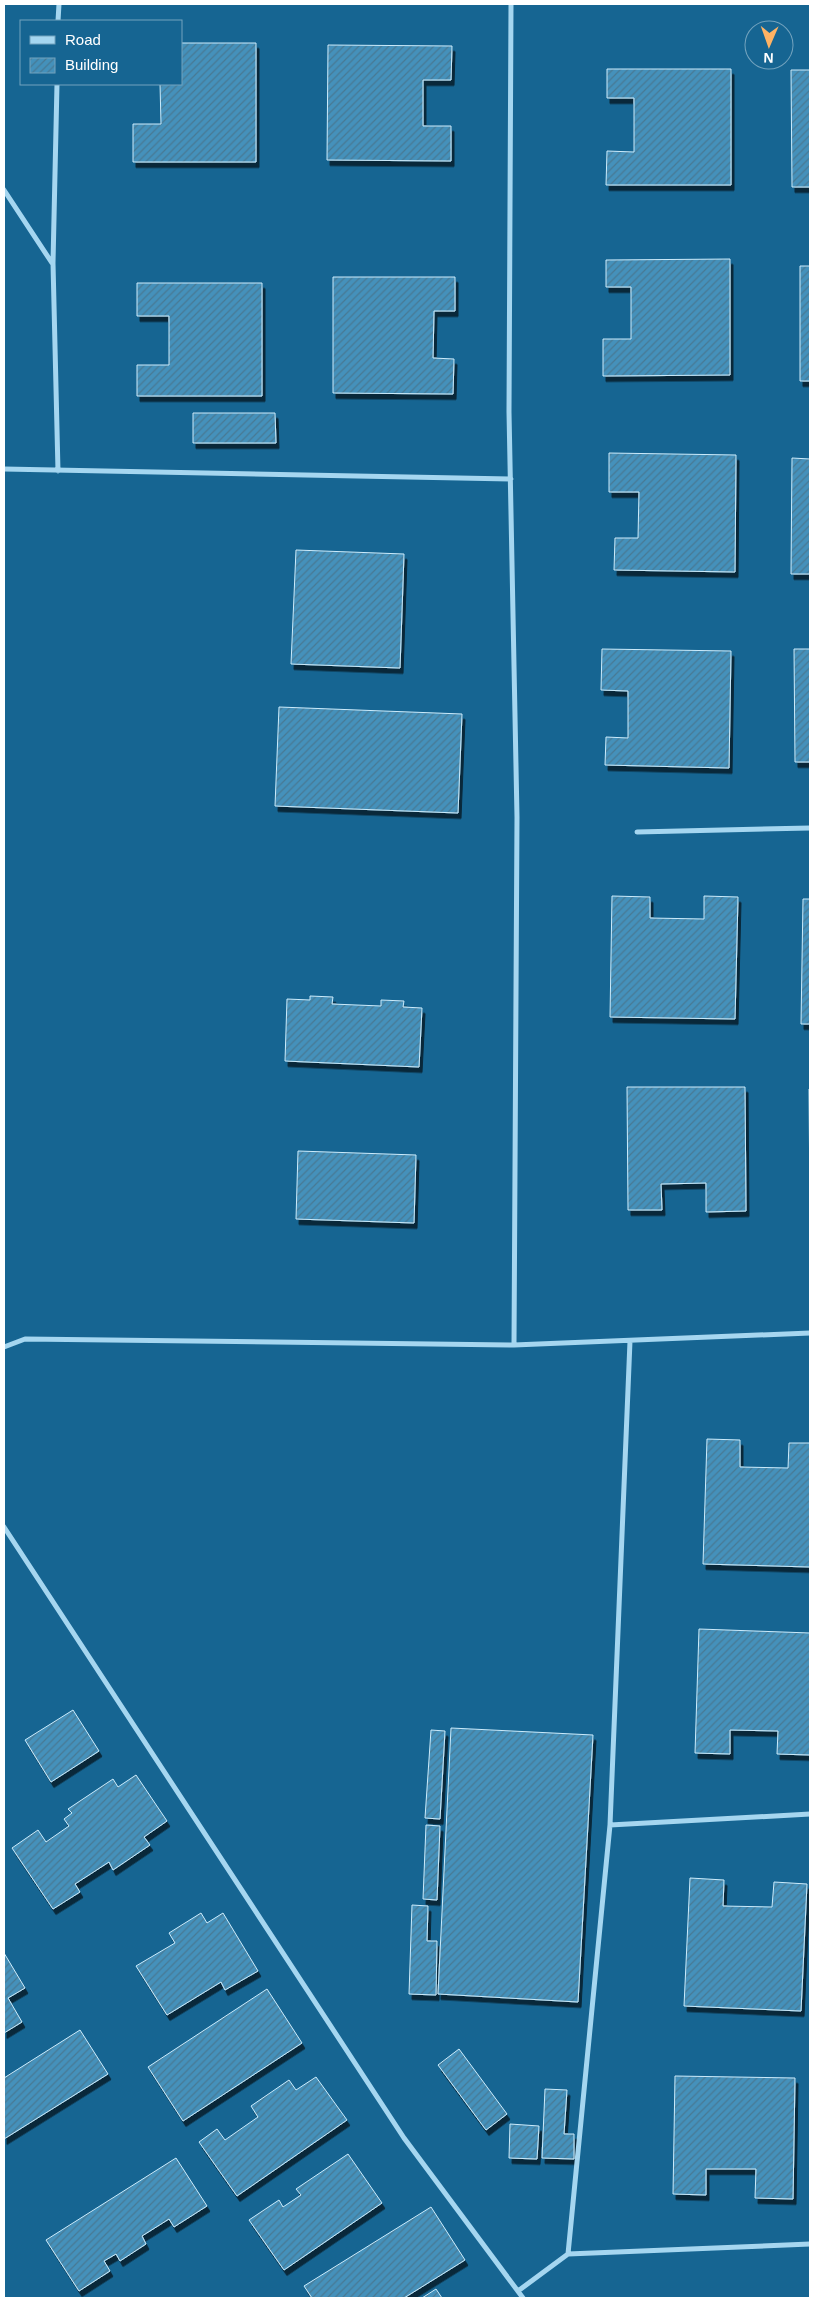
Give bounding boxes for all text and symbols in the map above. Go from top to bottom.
legend [20,20,182,85]
north arrow [744,20,794,70]
text: Road [65,31,101,48]
text: N [763,50,774,66]
text: Building [65,56,118,73]

